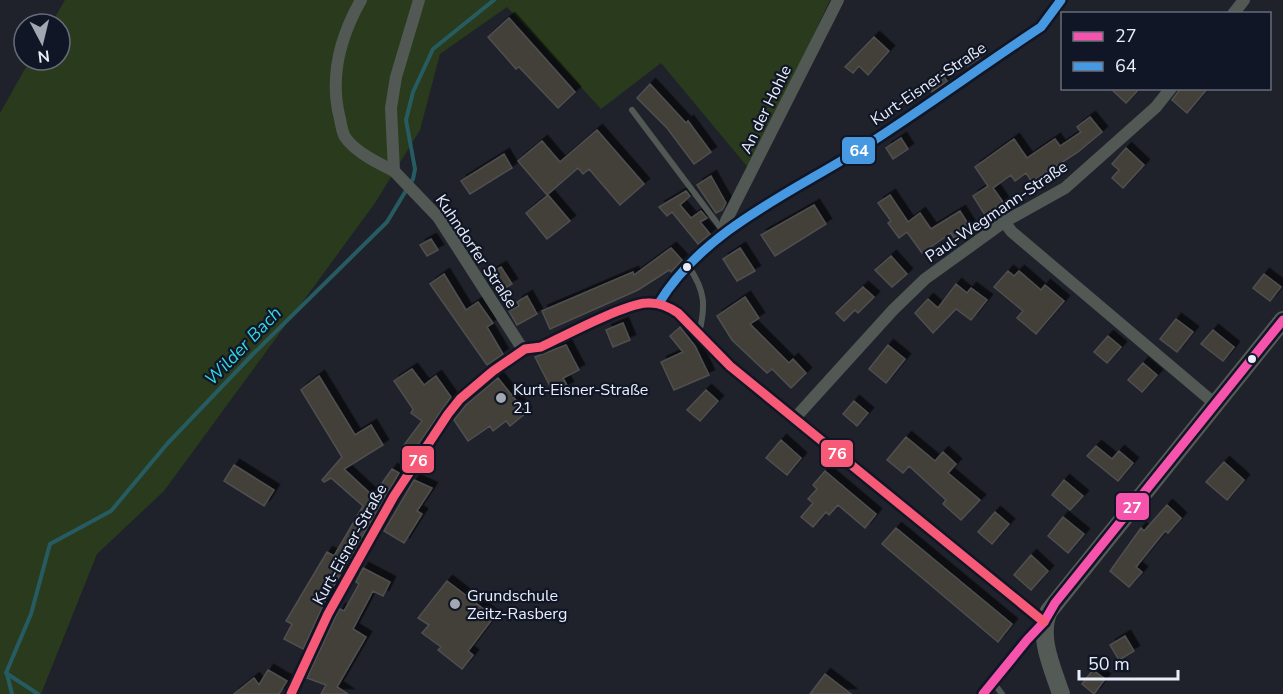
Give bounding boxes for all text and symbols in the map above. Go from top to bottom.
north arrow [12,12,72,72]
legend [1061,12,1271,90]
text: 27 [1115,24,1137,48]
street label: Kurt-Eisner-Straße [866,37,991,131]
text: N [36,44,51,68]
text: 64 [1115,54,1137,78]
street label: An der Hohle [735,62,797,157]
line badge: 64 [841,136,876,165]
text: 64 [849,140,869,162]
street label: Paul-Wegmann-Straße [921,156,1072,268]
street label: Kuhndorfer Straße [430,190,522,313]
unlabelled marker [681,261,693,273]
water label: Wilder Bach [199,301,287,391]
unlabelled marker [1246,353,1258,365]
place label: Kurt-Eisner-Straße 21 [513,379,648,419]
marker: Kurt-Eisner-Straße 21 [494,391,508,405]
line badge: 76 [820,439,854,468]
text: 76 [827,443,847,465]
line badge: 76 [401,445,435,474]
text: 76 [408,450,428,472]
street label: Kurt-Eisner-Straße [307,480,392,609]
line badge: 27 [1115,492,1150,521]
text: 27 [1122,497,1142,519]
place label: Grundschule Zeitz-Rasberg [467,585,567,625]
marker: Grundschule Zeitz-Rasberg [448,597,462,611]
scale bar [1079,643,1178,681]
text: 50 m [1088,652,1130,676]

